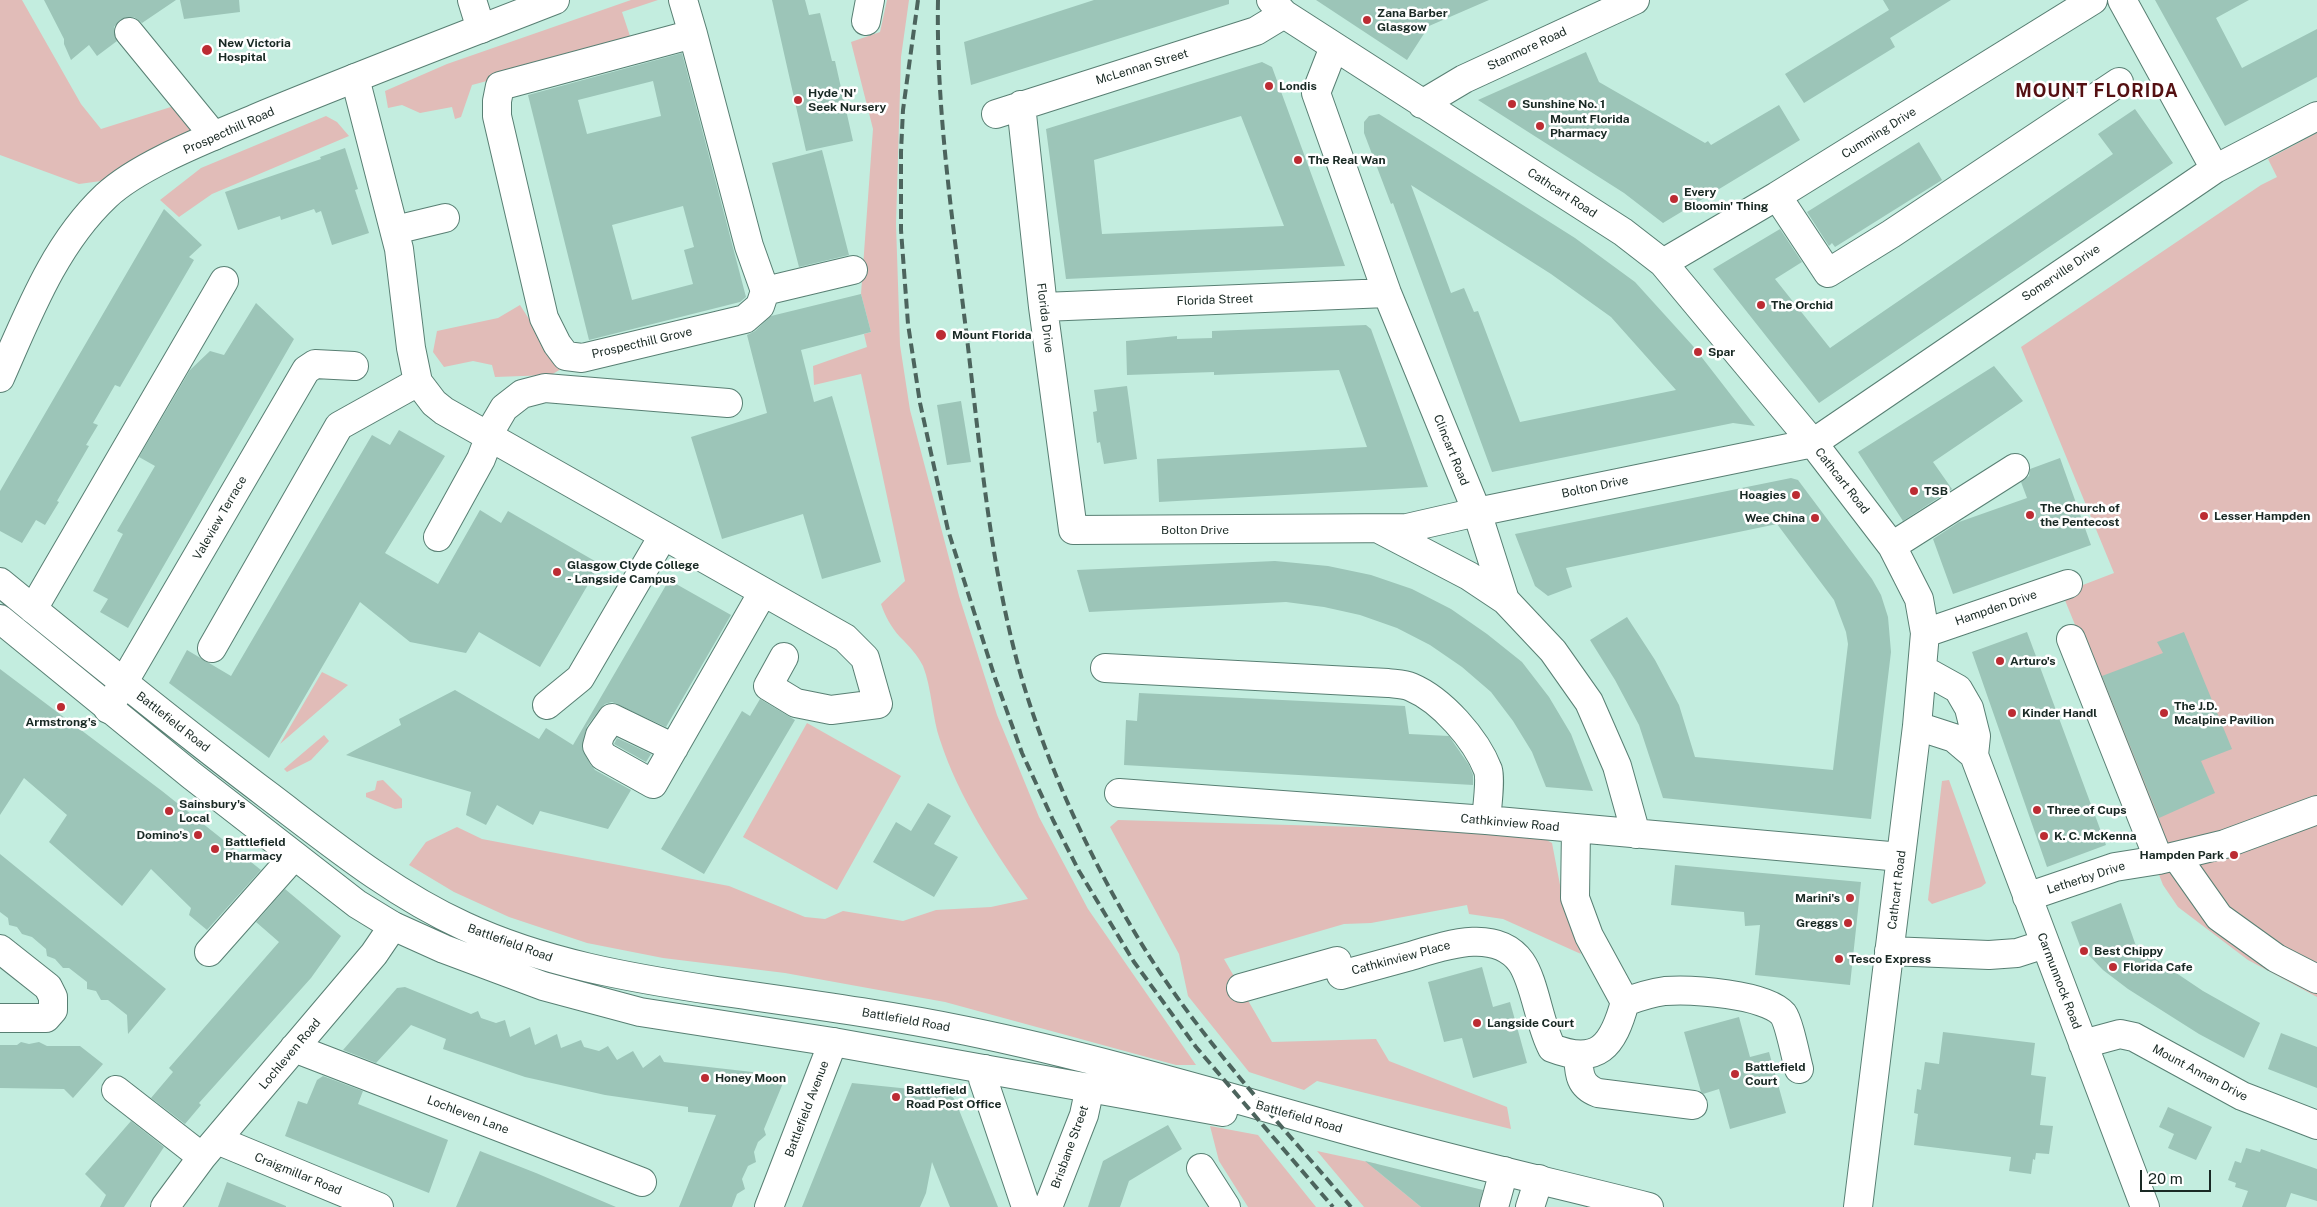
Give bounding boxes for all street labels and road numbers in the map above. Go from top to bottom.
street label: Stanmore Road [1485,24,1569,74]
street label: McLennan Street [1094,46,1190,88]
street label: Prospecthill Road [181,104,277,158]
street label: Cumming Drive [1839,104,1919,162]
street label: Cathcart Road [1525,165,1599,221]
street label: Somerville Drive [2019,242,2103,304]
street label: Florida Drive [1034,282,1056,354]
street label: Florida Street [1176,291,1254,309]
street label: Prospecthill Grove [590,324,694,362]
street label: Clincart Road [1430,412,1472,488]
street label: Cathcart Road [1812,445,1872,517]
street label: Bolton Drive [1560,473,1630,501]
street label: Valeview Terrace [190,474,250,562]
street label: Bolton Drive [1161,523,1229,537]
street label: Hampden Drive [1953,587,2039,629]
street label: Battlefield Road [133,689,213,755]
street label: Cathkinview Road [1460,812,1560,834]
street label: Cathcart Road [1885,850,1909,930]
street label: Letherby Drive [2045,859,2127,897]
street label: Battlefield Road [466,921,554,965]
street label: Carmunnock Road [2034,931,2084,1031]
street label: Cathkinview Place [1350,938,1452,978]
street label: Battlefield Road [861,1005,951,1035]
street label: Lochleven Road [256,1016,324,1092]
street label: Mount Annan Drive [2150,1042,2250,1104]
street label: Battlefield Avenue [782,1059,832,1159]
street label: Lochleven Lane [425,1093,511,1137]
street label: Battlefield Road [1254,1098,1344,1136]
street label: Brisbane Street [1048,1104,1092,1190]
street label: Craigmillar Road [252,1150,344,1198]

